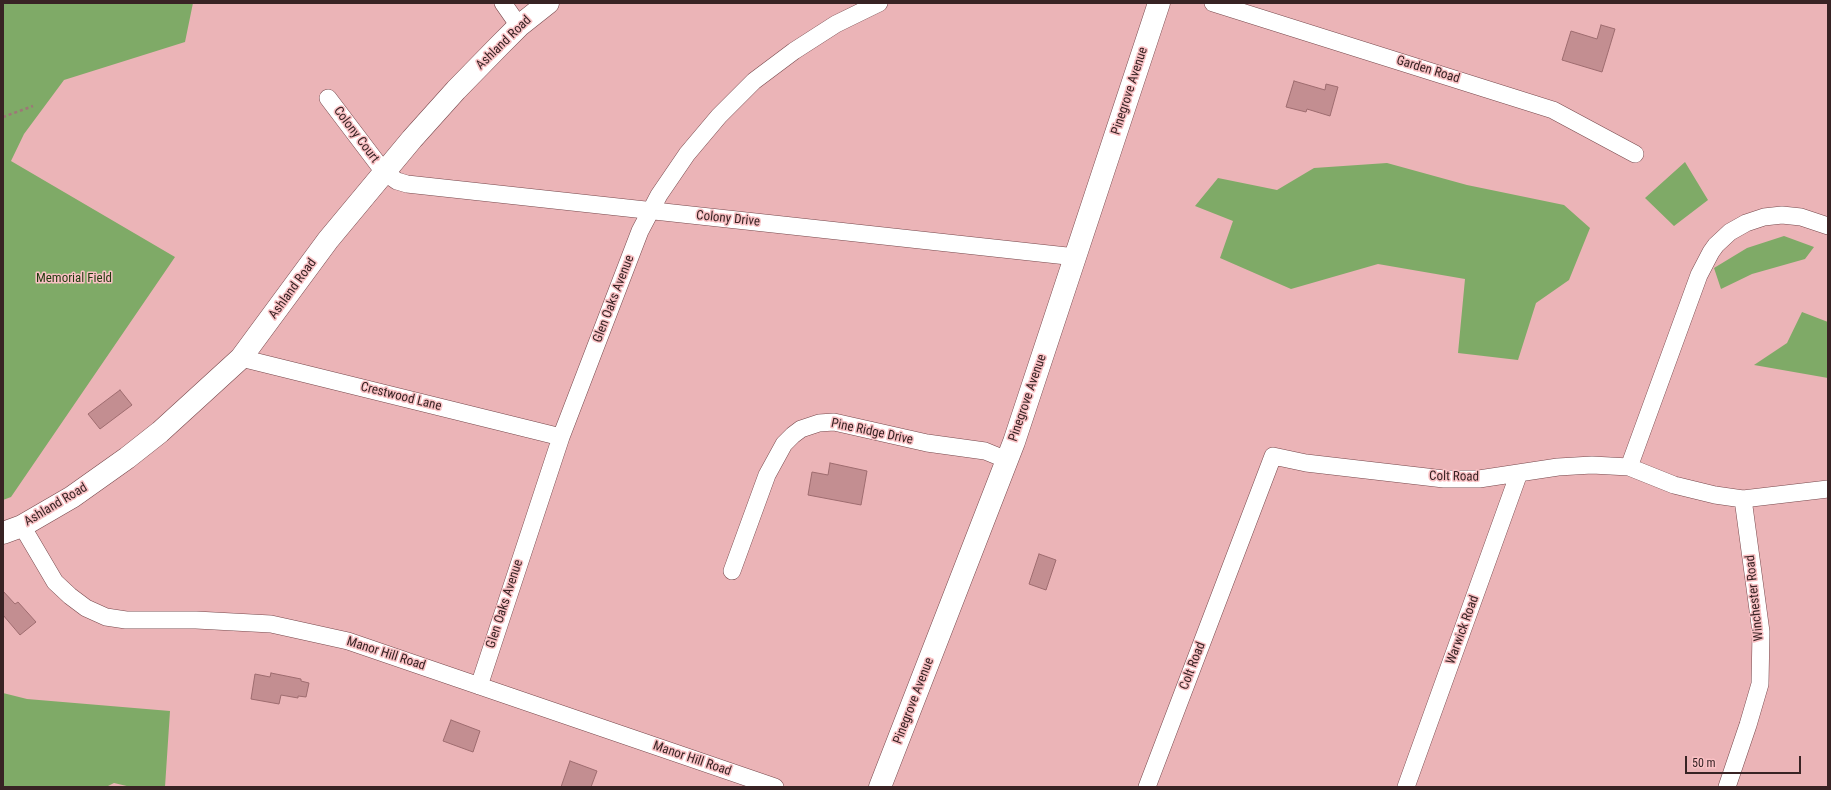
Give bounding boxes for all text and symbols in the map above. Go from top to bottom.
street label: Ashland Road [473,13,535,73]
street label: Pinegrove Avenue [1108,45,1152,137]
street label: Garden Road [1394,53,1462,87]
street label: Colony Court [330,104,382,166]
street label: Colony Drive [695,208,761,230]
street label: Glen Oaks Avenue [590,253,638,345]
street label: Ashland Road [266,256,320,322]
park label: Memorial Field [36,271,112,287]
street label: Pinegrove Avenue [1006,352,1050,444]
street label: Crestwood Lane [359,379,443,415]
street label: Pine Ridge Drive [830,416,914,448]
street label: Colt Road [1429,469,1479,485]
street label: Ashland Road [22,480,90,530]
street label: Winchester Road [1743,554,1767,642]
street label: Glen Oaks Avenue [483,558,527,650]
street label: Warwick Road [1443,593,1483,667]
street label: Manor Hill Road [345,634,427,674]
street label: Colt Road [1177,640,1209,692]
street label: Pinegrove Avenue [890,656,938,746]
street label: Manor Hill Road [651,738,733,780]
scale bar [1687,748,1803,774]
text: 50 m [1692,756,1716,770]

